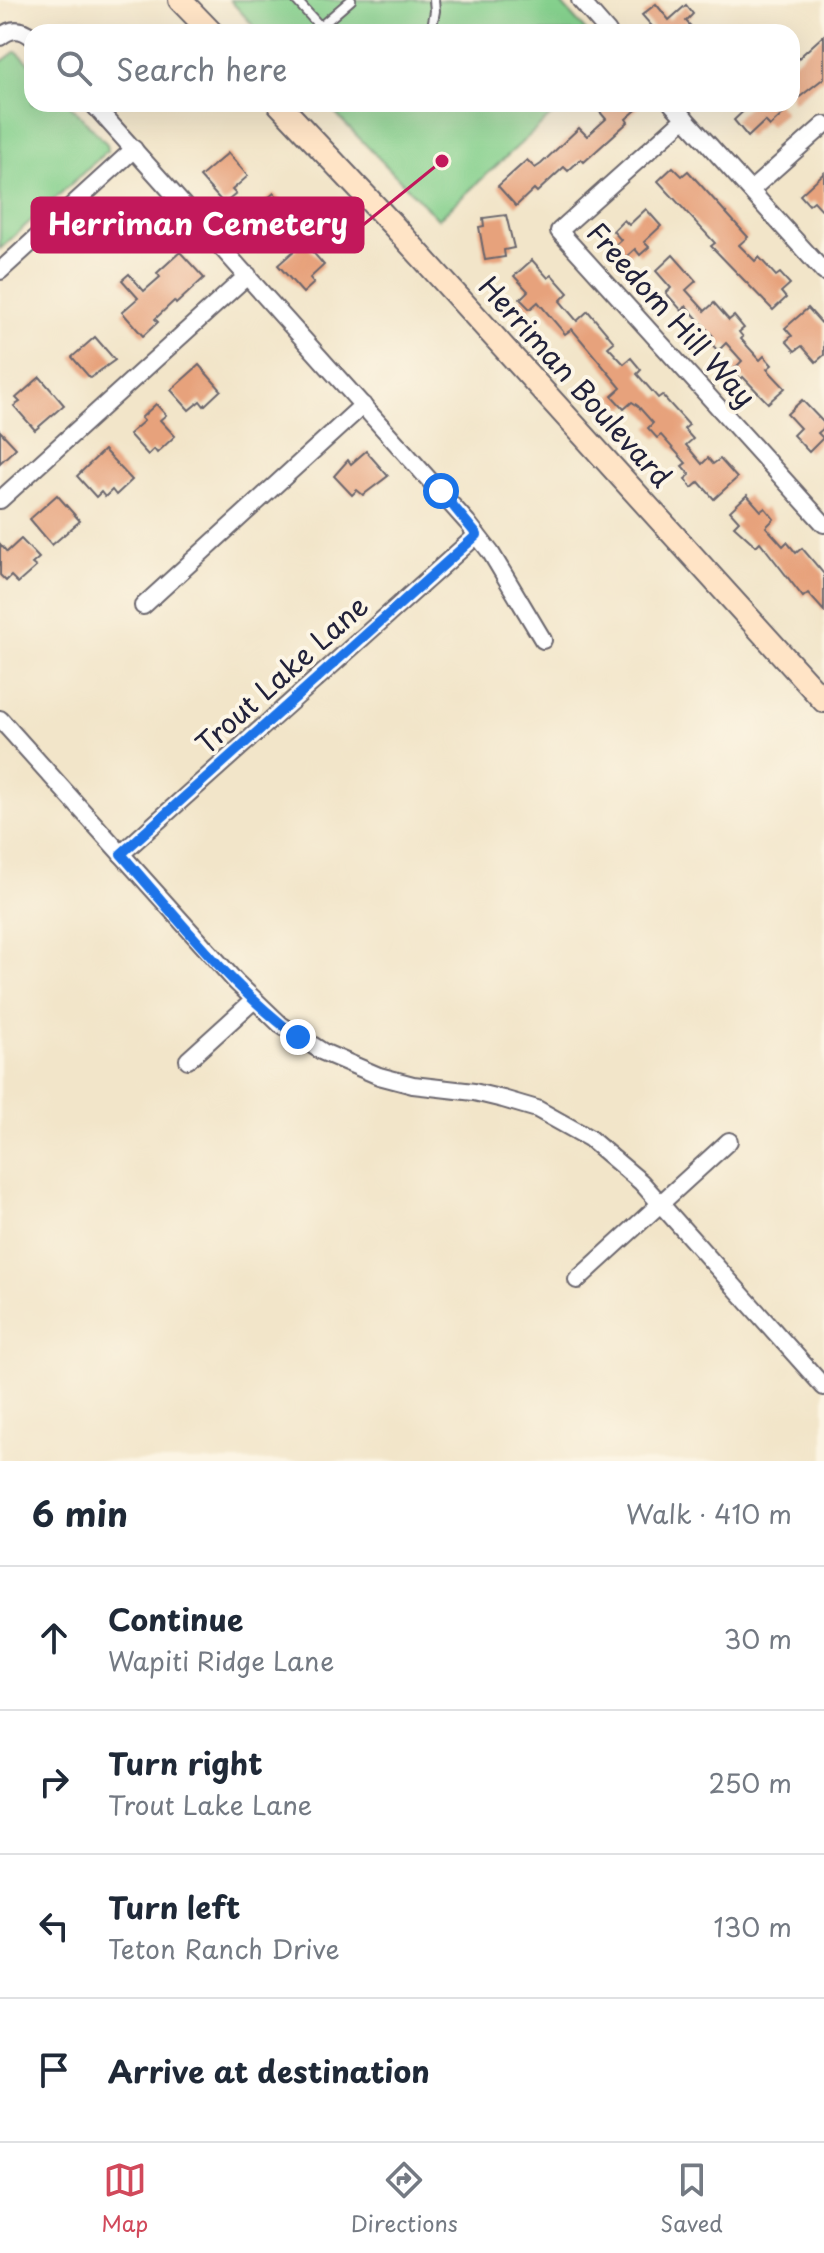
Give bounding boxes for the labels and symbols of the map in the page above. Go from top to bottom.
callout: Herriman Cemetery [32,198,363,252]
text: Herriman Cemetery [48,200,348,245]
street label: Freedom Hill Way [577,212,767,416]
street label: Herriman Boulevard [469,266,683,496]
route start [423,473,459,509]
street label: Trout Lake Lane [185,584,377,764]
route end [280,1019,316,1055]

